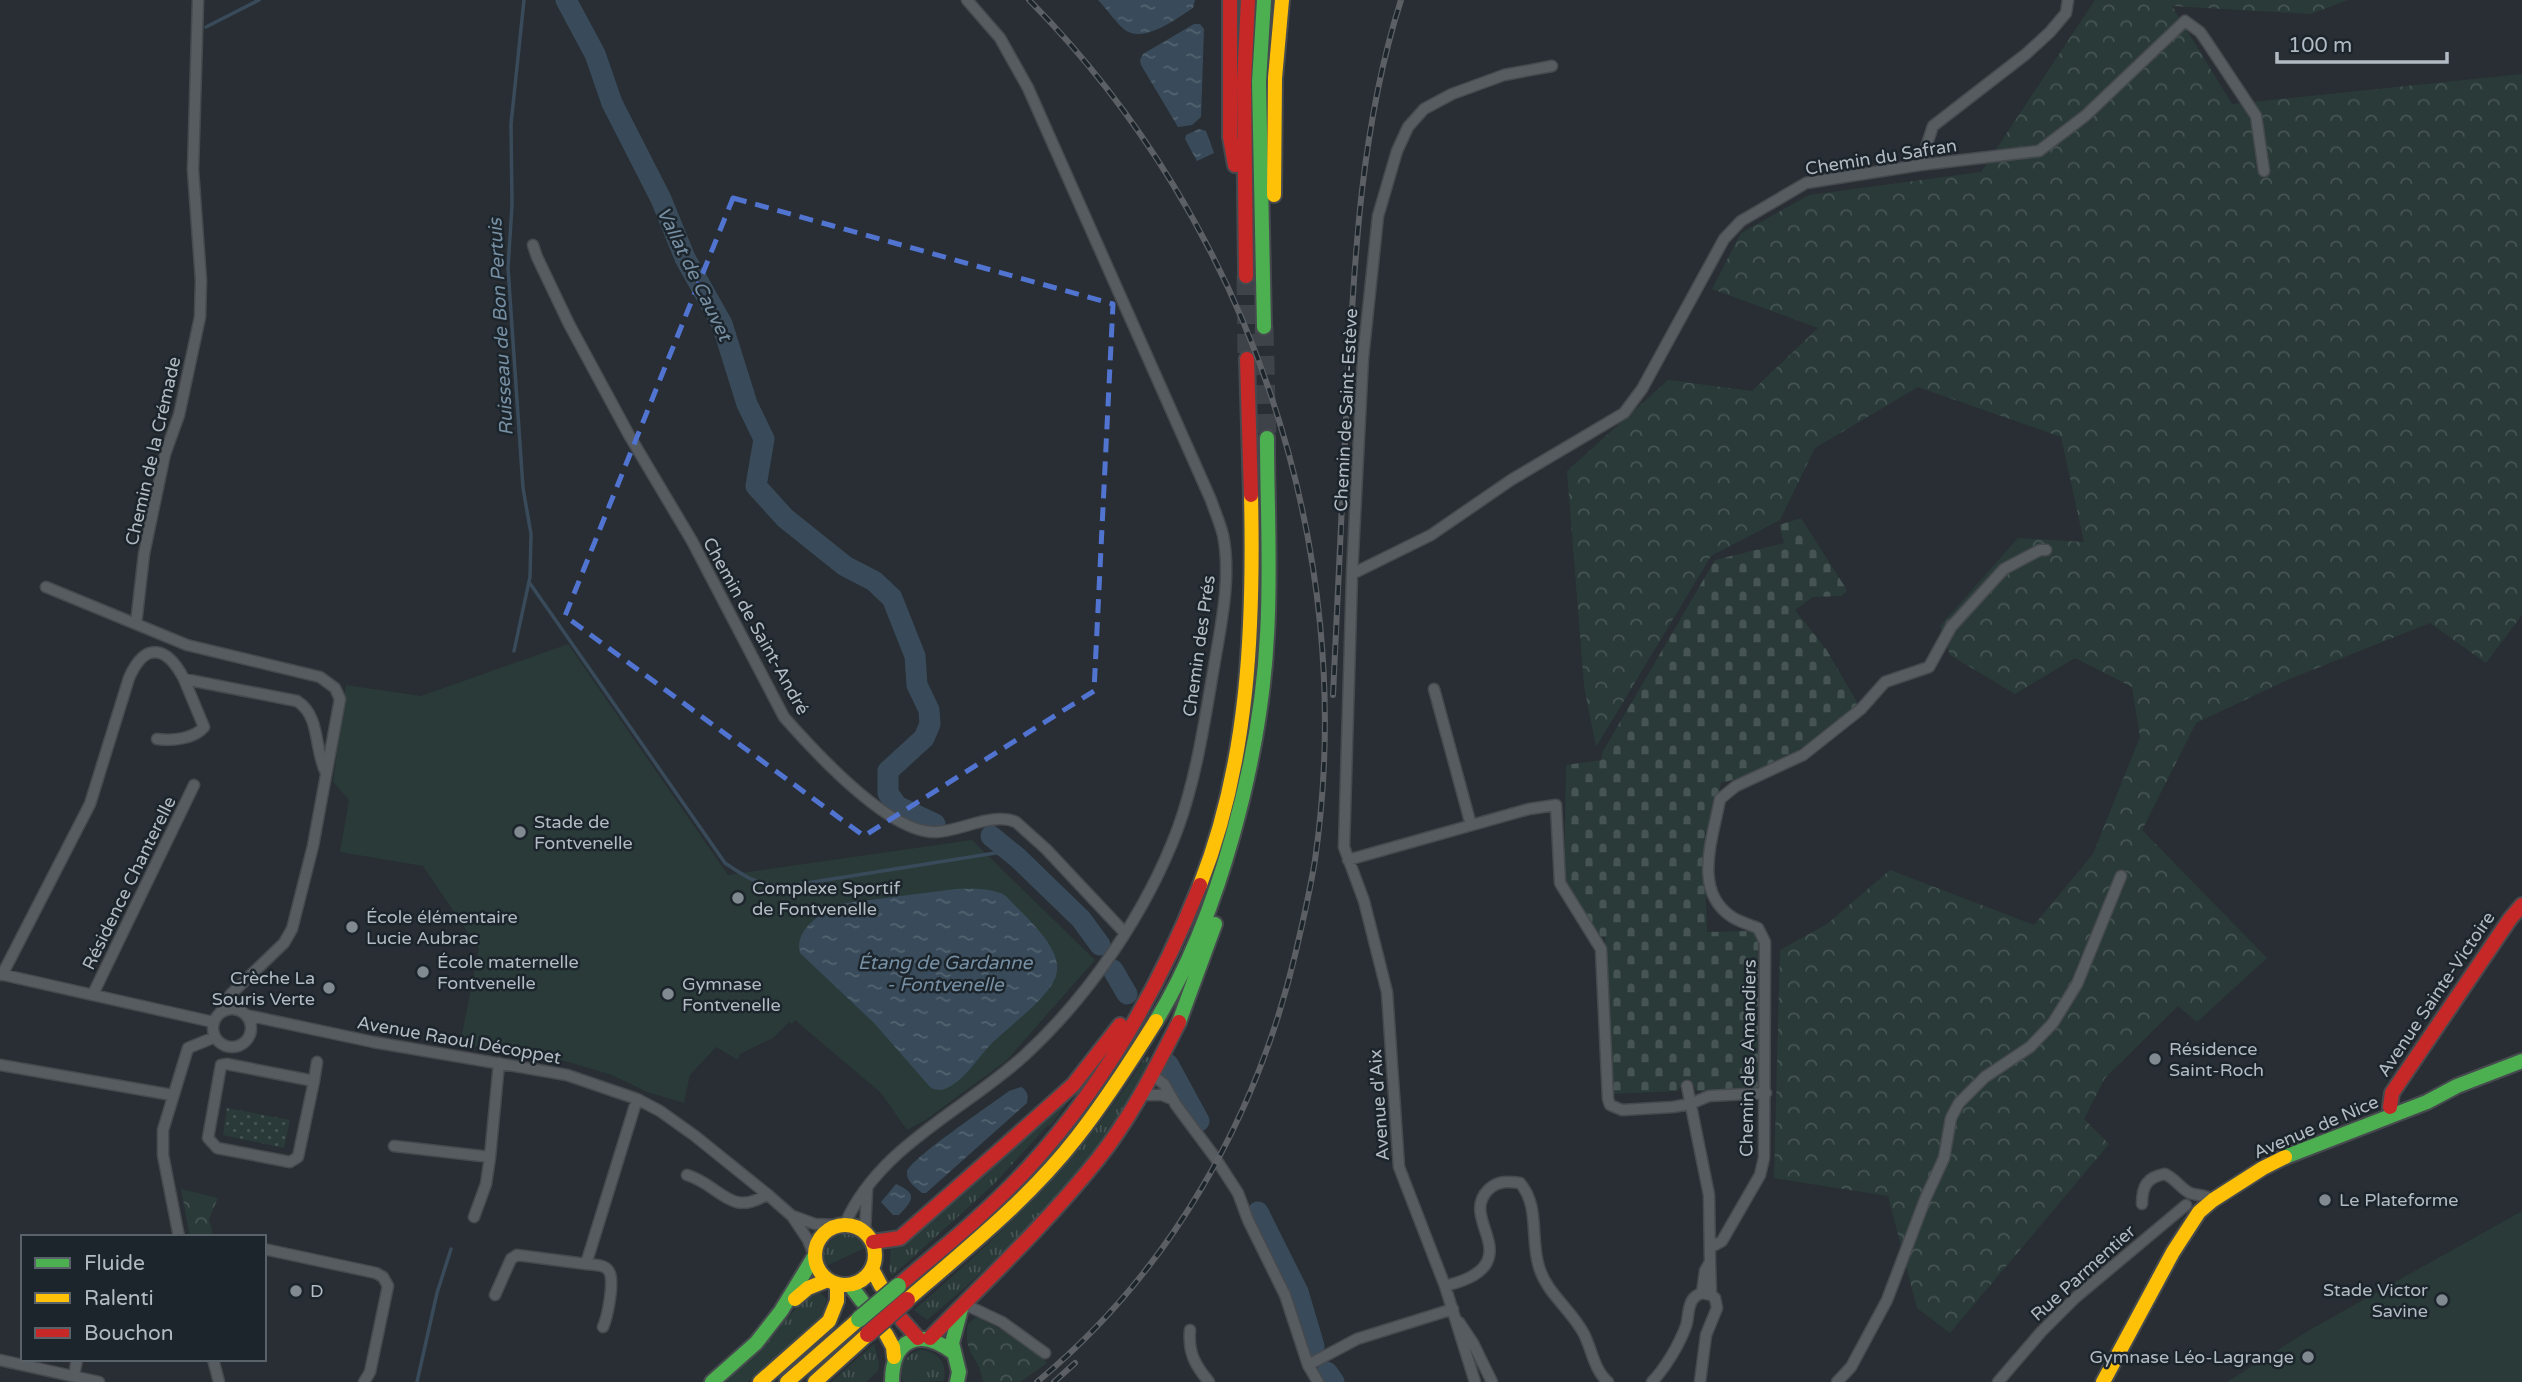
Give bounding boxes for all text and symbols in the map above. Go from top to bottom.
scale bar [2277,21,2447,65]
text: 100 m [2288,33,2352,58]
street label: Chemin du Safran [1804,134,1958,180]
water label: Vallat de Cauvet [652,204,737,347]
water label: Ruisseau de Bon Pertuis [484,216,518,436]
street label: Chemin de Saint-Estève [1330,308,1362,512]
street label: Chemin de la Crémade [121,354,185,548]
street label: Chemin de Saint-André [698,533,814,719]
street label: Chemin des Prés [1178,574,1220,718]
street label: Résidence Chanterelle [77,793,181,973]
place label: Stade de Fontvenelle [534,811,633,854]
marker: Stade de Fontvenelle [512,824,528,840]
place label: Complexe Sportif de Fontvenelle [752,877,900,920]
marker: Complexe Sportif de Fontvenelle [730,890,746,906]
place label: École élémentaire Lucie Aubrac [366,906,518,949]
street label: Avenue Sainte-Victoire [2372,907,2500,1081]
marker: École élémentaire Lucie Aubrac [344,919,360,935]
place label: École maternelle Fontvenelle [437,951,579,994]
water label: Étang de Gardanne - Fontvenelle [858,952,1034,996]
street label: Chemin des Amandiers [1735,959,1761,1157]
marker: École maternelle Fontvenelle [415,964,431,980]
place label: Crèche La Souris Verte [212,967,315,1010]
place label: Gymnase Fontvenelle [682,973,781,1016]
marker: Crèche La Souris Verte [321,980,337,996]
marker: Gymnase Fontvenelle [660,986,676,1002]
street label: Avenue Raoul Décoppet [355,1011,563,1069]
place label: Résidence Saint-Roch [2169,1038,2264,1081]
street label: Avenue d'Aix [1364,1048,1394,1162]
marker: Résidence Saint-Roch [2147,1051,2163,1067]
street label: Avenue de Nice [2250,1091,2382,1163]
place label: Le Plateforme [2339,1189,2458,1211]
marker: Le Plateforme [2317,1192,2333,1208]
street label: Rue Parmentier [2026,1220,2140,1326]
legend [21,1235,266,1361]
text: Fluide [84,1251,145,1276]
place label: Stade Victor Savine [2323,1279,2428,1322]
place label: D [310,1280,324,1302]
marker: D [288,1283,304,1299]
text: Ralenti [84,1286,154,1311]
marker: Stade Victor Savine [2434,1292,2450,1308]
text: Bouchon [84,1321,174,1346]
place label: Gymnase Léo-Lagrange [2089,1346,2294,1368]
marker: Gymnase Léo-Lagrange [2300,1349,2316,1365]

